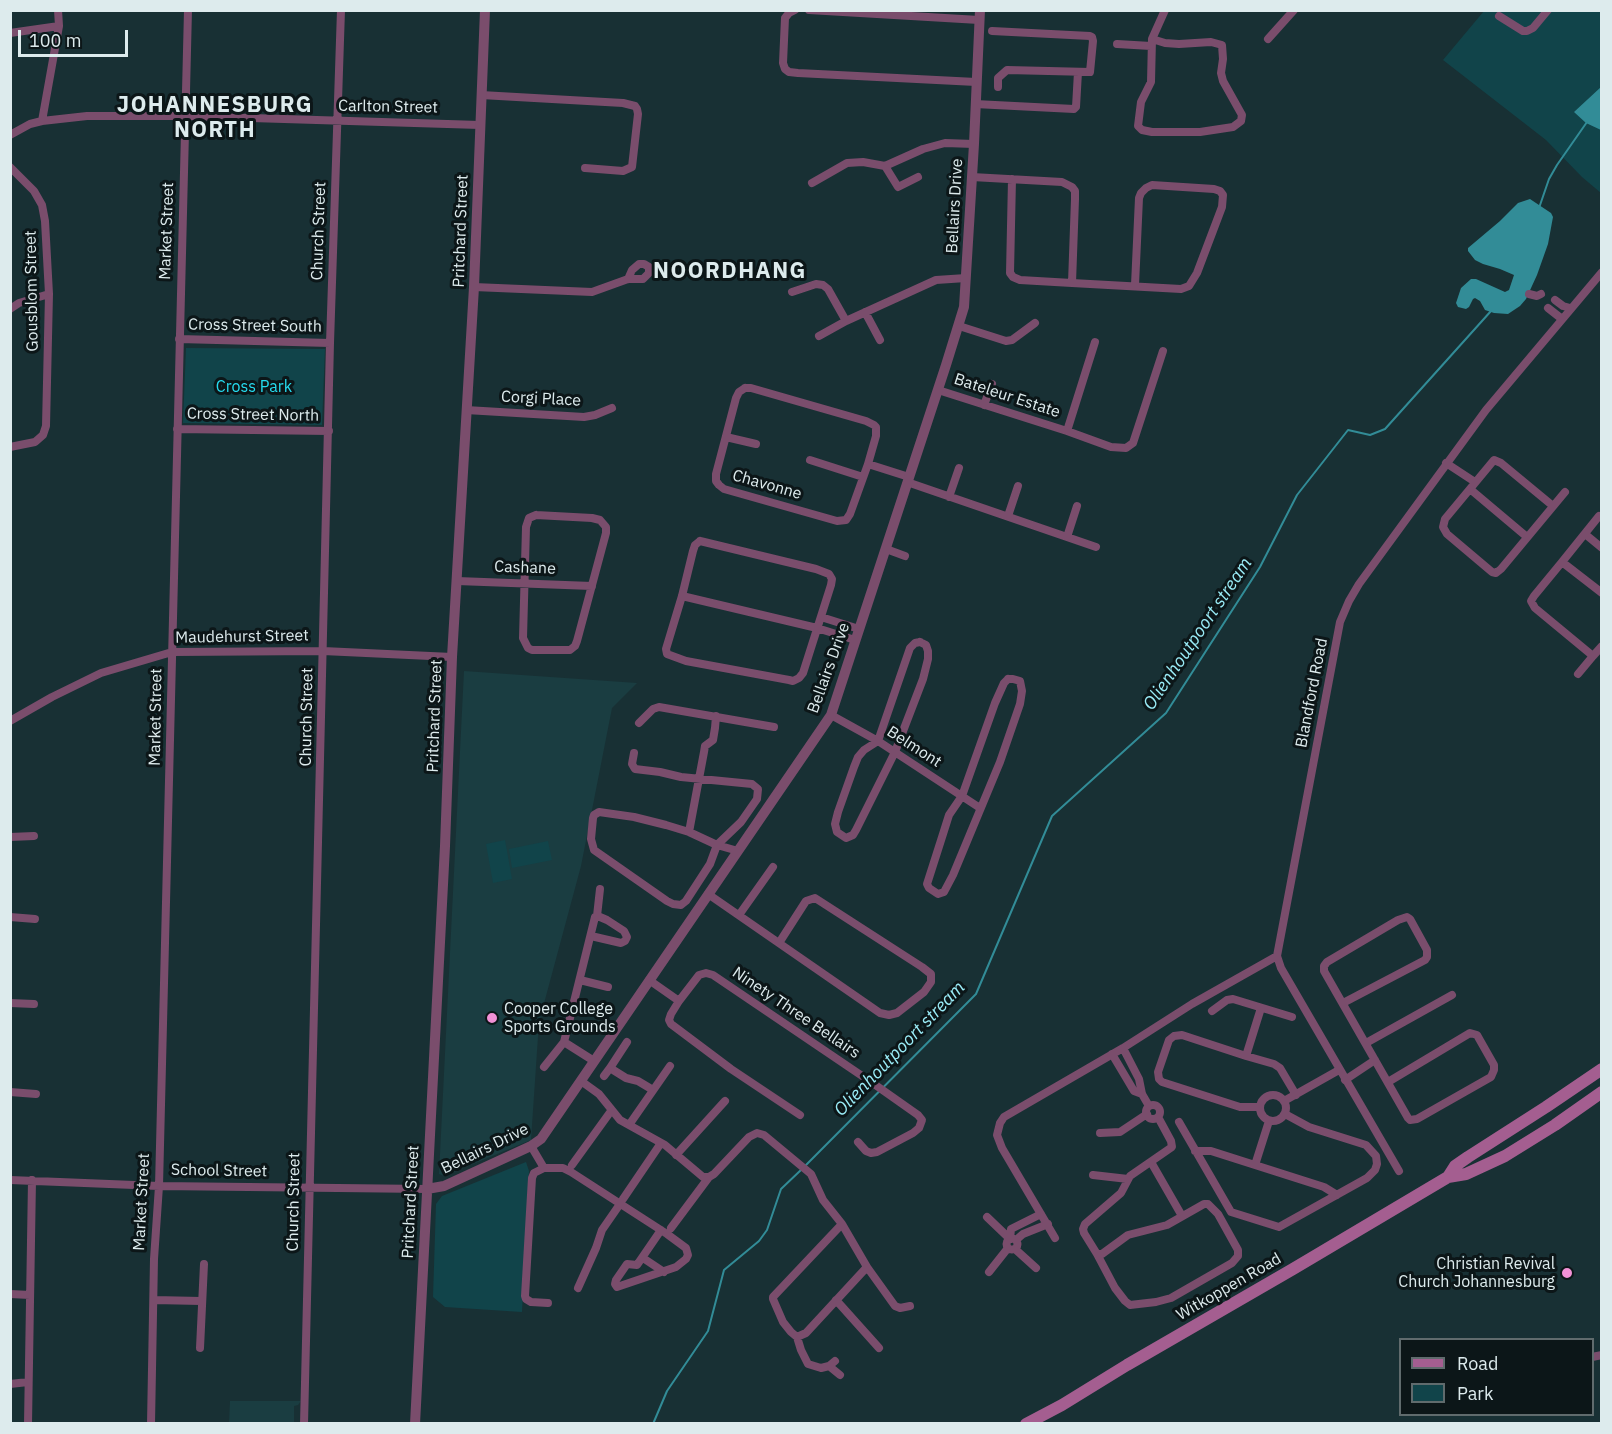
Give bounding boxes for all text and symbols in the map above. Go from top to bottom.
scale bar [21,18,130,56]
text: 100 m [29,29,81,52]
district label: JOHANNESBURG NORTH [117,93,313,144]
street label: Carlton Street [338,97,438,117]
street label: Bellairs Drive [943,158,967,254]
street label: Pritchard Street [449,174,473,288]
street label: Church Street [308,181,330,281]
street label: Market Street [156,182,178,280]
street label: Gousblom Street [21,230,43,352]
district label: NOORDHANG [653,259,807,285]
street label: Cross Street South [188,315,322,337]
street label: Bateleur Estate [951,370,1063,422]
park label: Cross Park [216,377,292,397]
street label: Corgi Place [501,387,581,411]
street label: Cross Street North [187,404,319,426]
street label: Chavonne [730,466,804,504]
water label: Olienhoutpoort stream [1139,554,1257,714]
street label: Cashane [494,557,556,579]
street label: Bellairs Drive [804,620,854,716]
street label: Maudehurst Street [175,626,309,648]
street label: Blandford Road [1292,636,1332,750]
street label: Pritchard Street [423,659,447,773]
street label: Church Street [297,667,317,767]
street label: Market Street [146,668,166,766]
street label: Belmont [883,722,945,772]
street label: Ninety Three Bellairs [728,963,864,1063]
water label: Olienhoutpoort stream [830,977,970,1121]
place label: Cooper College Sports Grounds [504,999,616,1037]
marker: Cooper College Sports Grounds [485,1011,499,1025]
street label: Bellairs Drive [438,1120,532,1178]
street label: Pritchard Street [398,1145,424,1259]
street label: Church Street [284,1152,304,1252]
street label: Market Street [130,1153,154,1251]
street label: School Street [171,1161,267,1181]
street label: Witkoppen Road [1173,1249,1285,1325]
place label: Christian Revival Church Johannesburg [1398,1254,1555,1292]
marker: Christian Revival Church Johannesburg [1560,1266,1574,1280]
legend [1399,1338,1594,1416]
text: Road [1457,1352,1498,1375]
text: Park [1457,1382,1493,1405]

